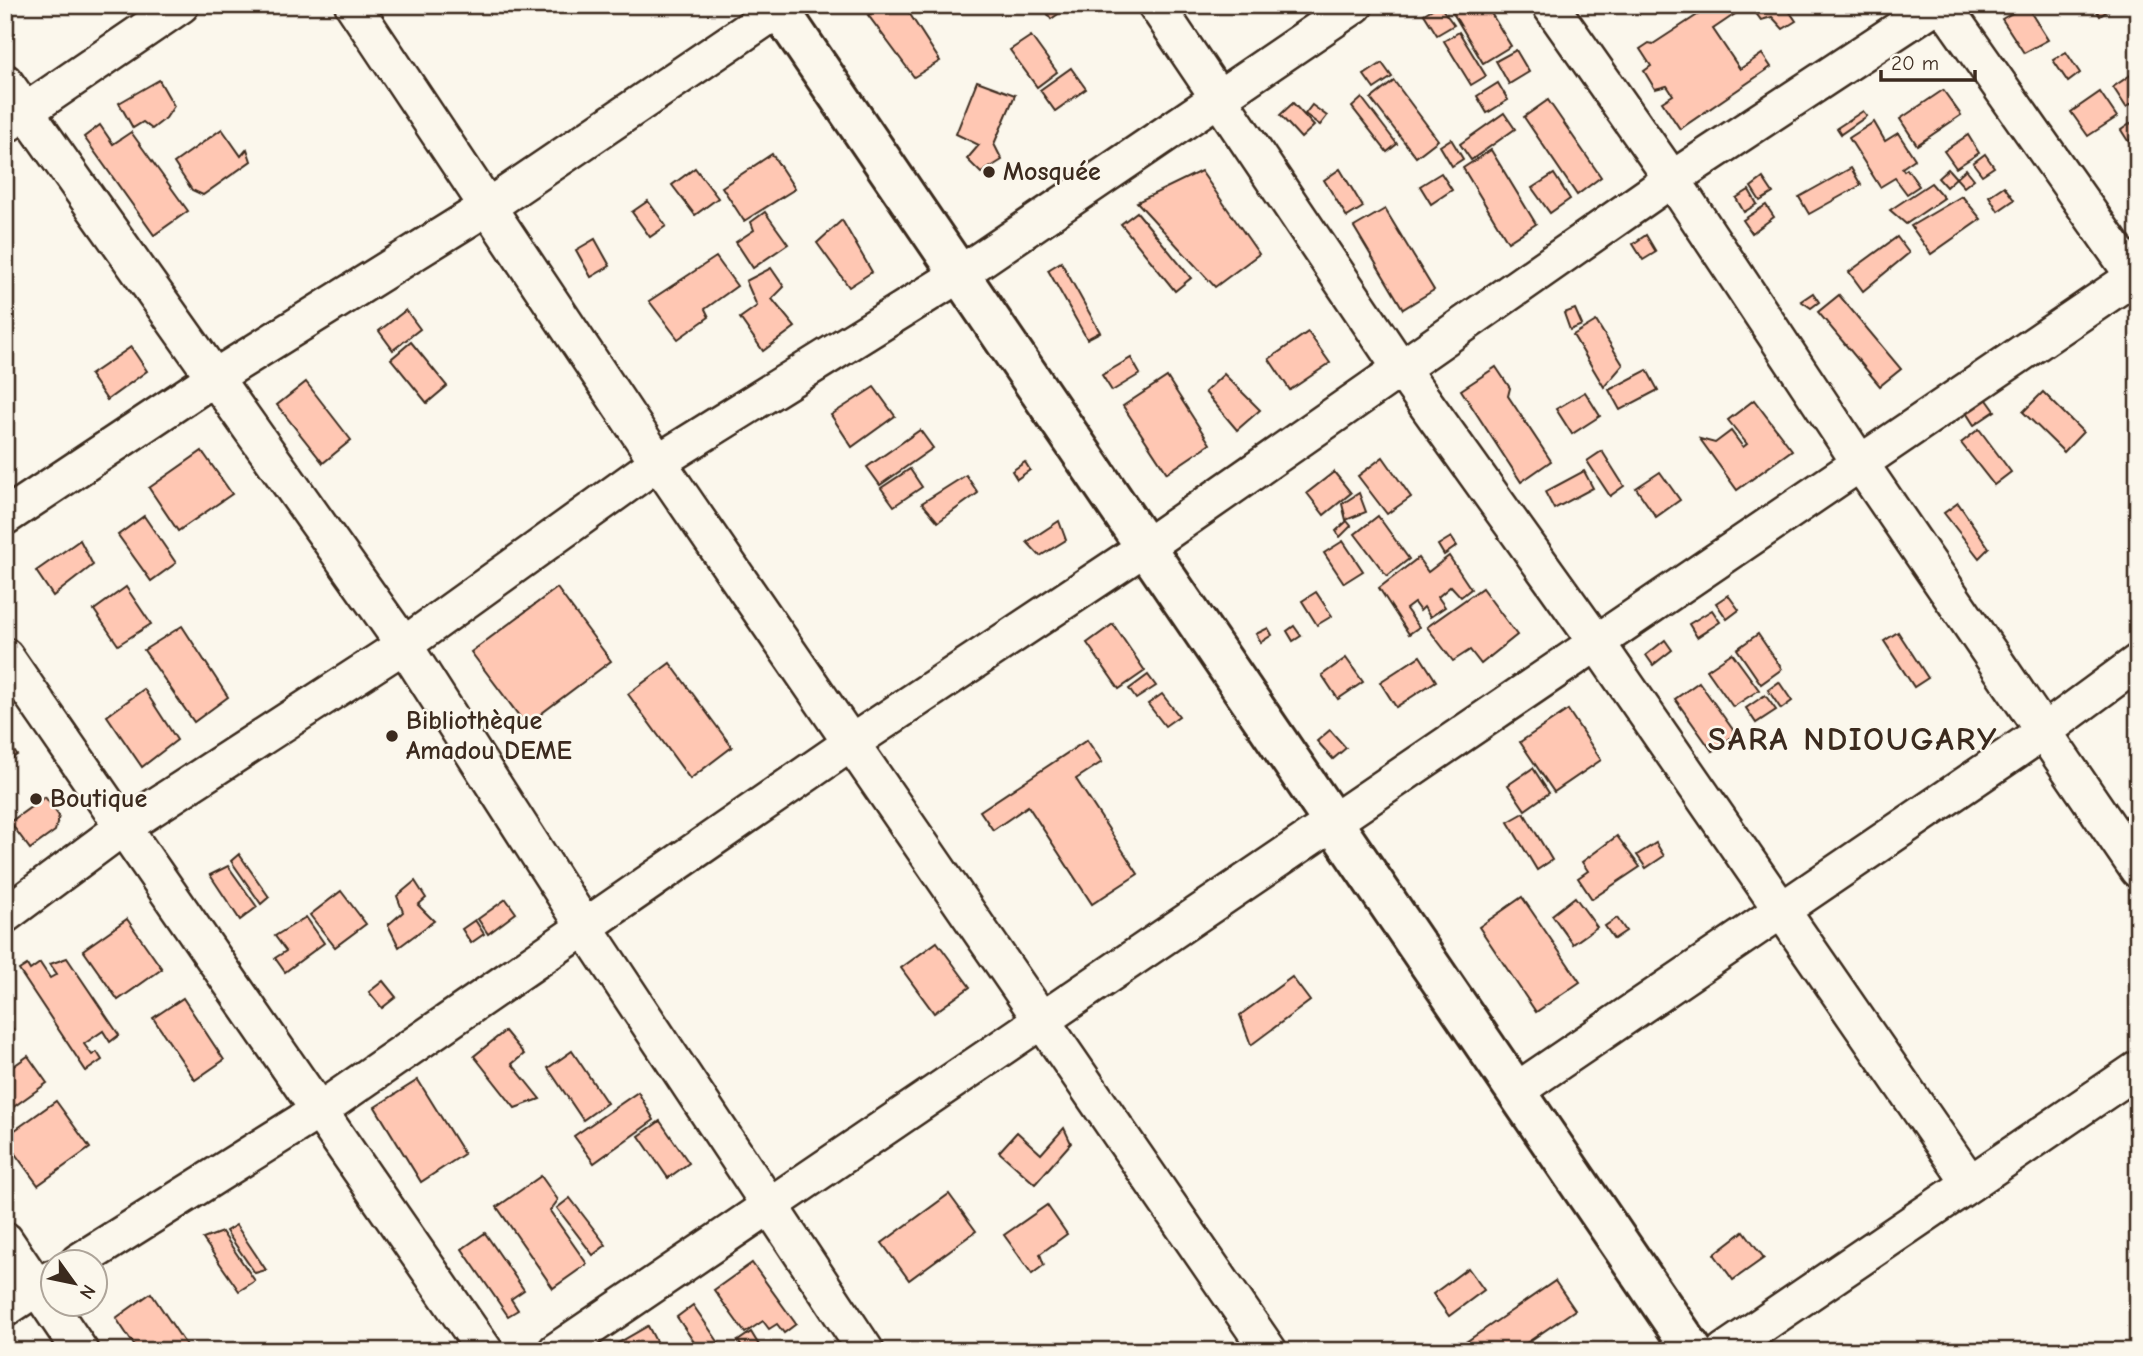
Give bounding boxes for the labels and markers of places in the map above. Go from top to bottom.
place label: Mosquée [1003,157,1101,187]
marker: Mosquée [981,164,997,180]
place label: Bibliothèque Amadou DEME [406,706,572,766]
marker: Bibliothèque Amadou DEME [384,728,400,744]
place label: Boutique [50,784,147,814]
marker: Boutique [28,791,44,807]

